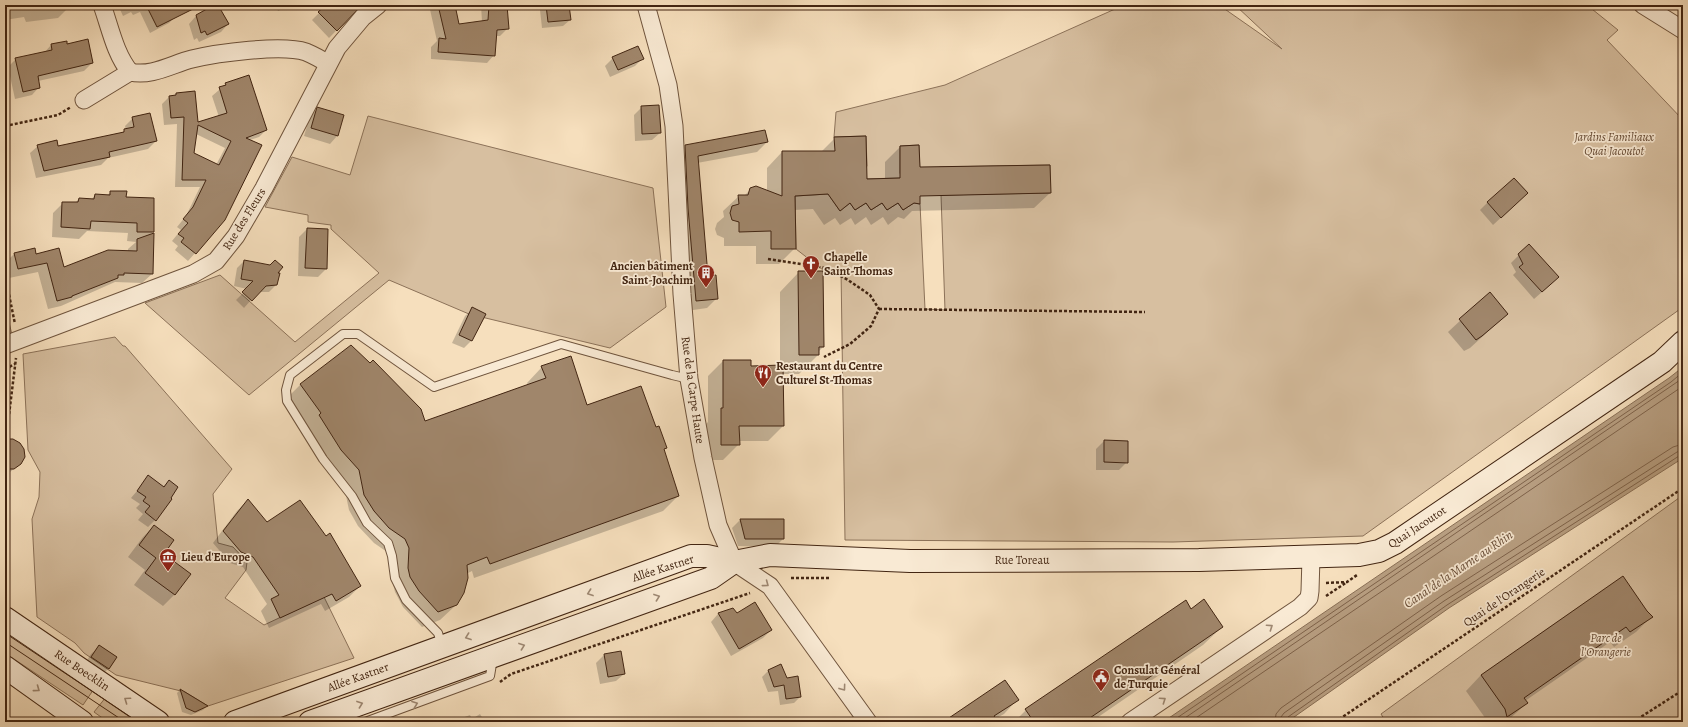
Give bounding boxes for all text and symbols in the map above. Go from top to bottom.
park label: Jardins Familiaux Quai Jacoutot [1573,129,1654,159]
street label: Rue des Fleurs [219,185,270,253]
place label: Chapelle Saint-Thomas [824,249,893,279]
church icon: Chapelle Saint-Thomas [801,254,821,279]
place label: Ancien bâtiment Saint-Joachim [609,258,693,288]
building icon: Ancien bâtiment Saint-Joachim [696,263,716,288]
street label: Rue de la Carpe Haute [678,335,708,445]
place label: Restaurant du Centre Culturel St-Thomas [776,358,883,388]
restaurant icon: Restaurant du Centre Culturel St-Thomas [753,363,773,388]
street label: Quai Jacoutot [1385,502,1449,552]
water label: Canal de la Marne au Rhin [1400,526,1516,612]
museum icon: Lieu d'Europe [158,547,178,572]
place label: Lieu d'Europe [181,549,251,565]
street label: Allée Kastner [629,550,696,586]
street label: Rue Toreau [995,552,1050,568]
street label: Quai de l'Orangerie [1460,564,1548,630]
one-way arrow [762,579,769,586]
one-way arrow [586,588,593,597]
one-way arrow [654,594,661,602]
one-way arrow [1266,625,1273,632]
park label: Parc de l'Orangerie [1581,630,1632,660]
one-way arrow [464,633,471,641]
one-way arrow [518,642,525,651]
street label: Rue Boecklin [51,646,113,695]
street label: Allée Kastner [324,658,391,696]
place label: Consulat Général de Turquie [1114,662,1201,692]
public building icon: Consulat Général de Turquie [1091,667,1111,692]
one-way arrow [839,683,846,690]
one-way arrow [32,685,39,692]
one-way arrow [1159,697,1166,705]
one-way arrow [124,698,131,705]
one-way arrow [356,700,363,709]
one-way arrow [411,700,418,708]

